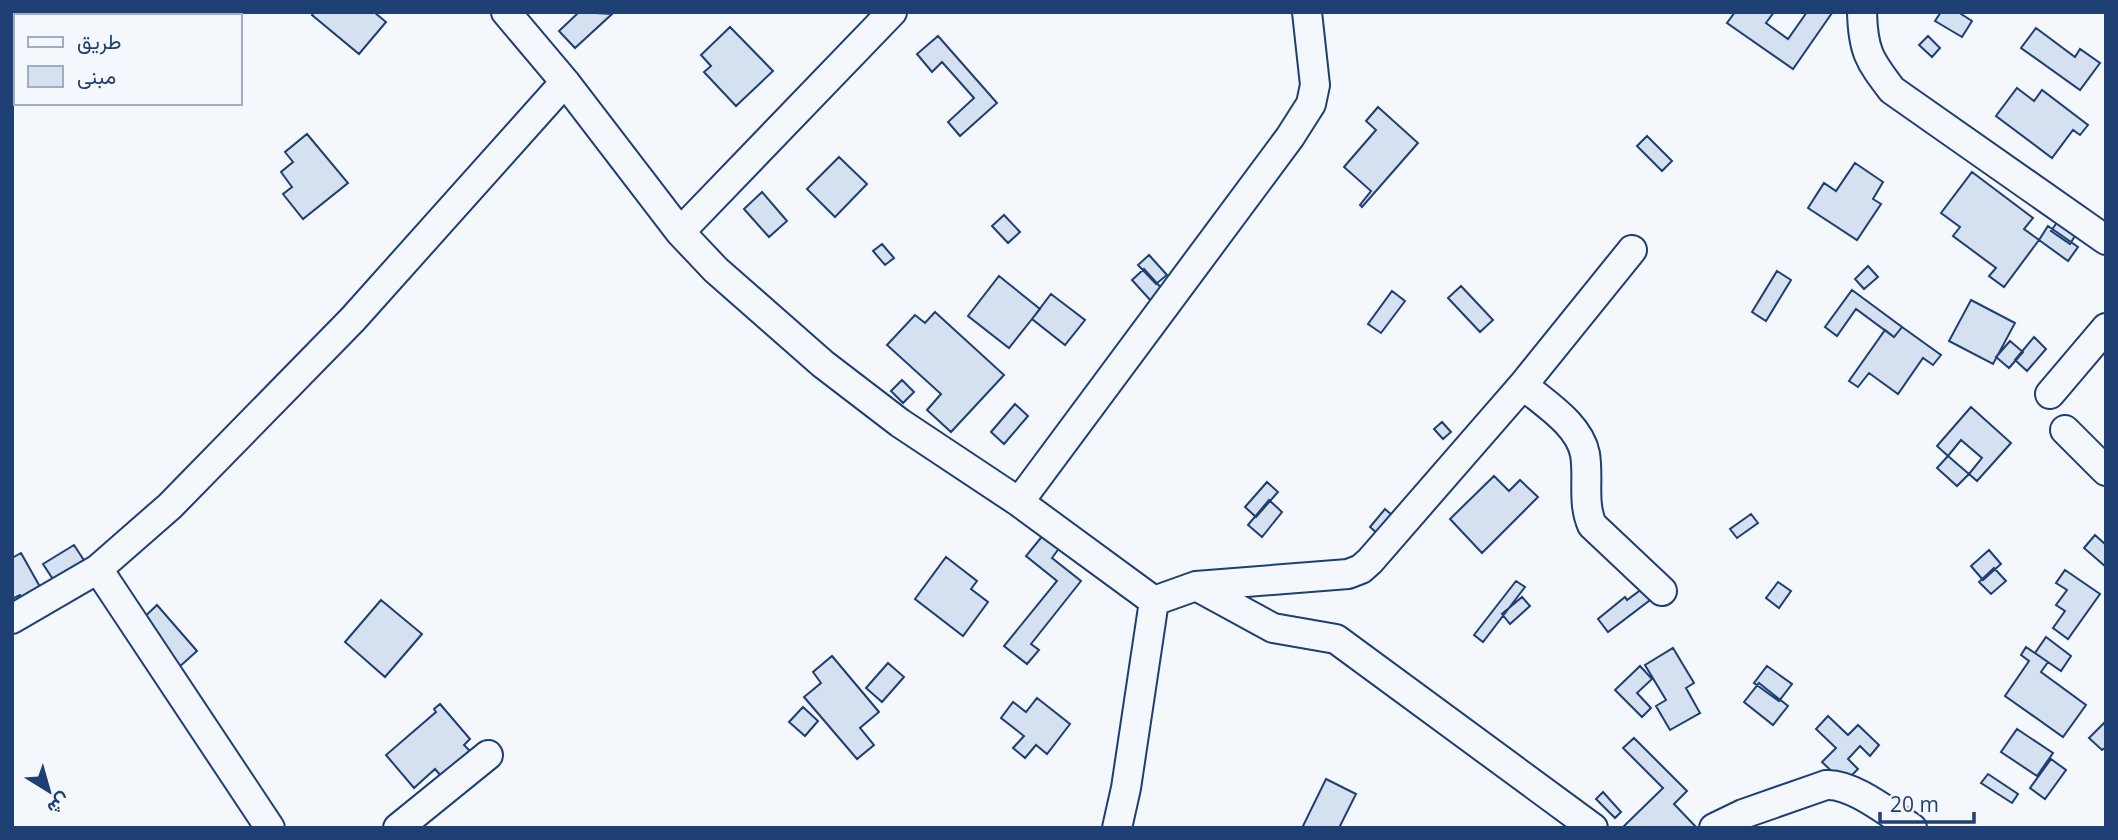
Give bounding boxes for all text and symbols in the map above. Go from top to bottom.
legend [14,14,242,105]
text: طريق [77,27,122,55]
text: مبنى [77,62,116,90]
north arrow [14,756,84,826]
scale bar [1880,780,1974,824]
text: ش [42,787,76,822]
text: 20 m [1890,790,1939,818]

